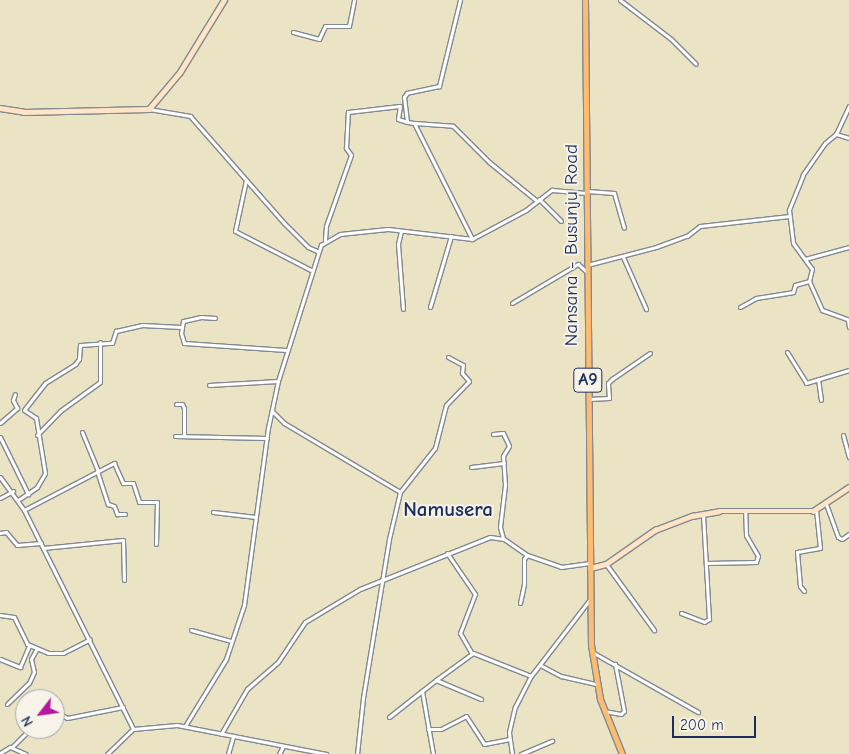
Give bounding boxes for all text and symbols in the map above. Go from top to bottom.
street label: Nansana - Busunju Road [561,144,583,346]
road number: A9 [573,364,603,396]
district label: Namusera [403,496,493,522]
north arrow [15,689,65,739]
scale bar [674,706,758,738]
text: N [18,713,37,729]
text: 200 m [680,716,724,734]

